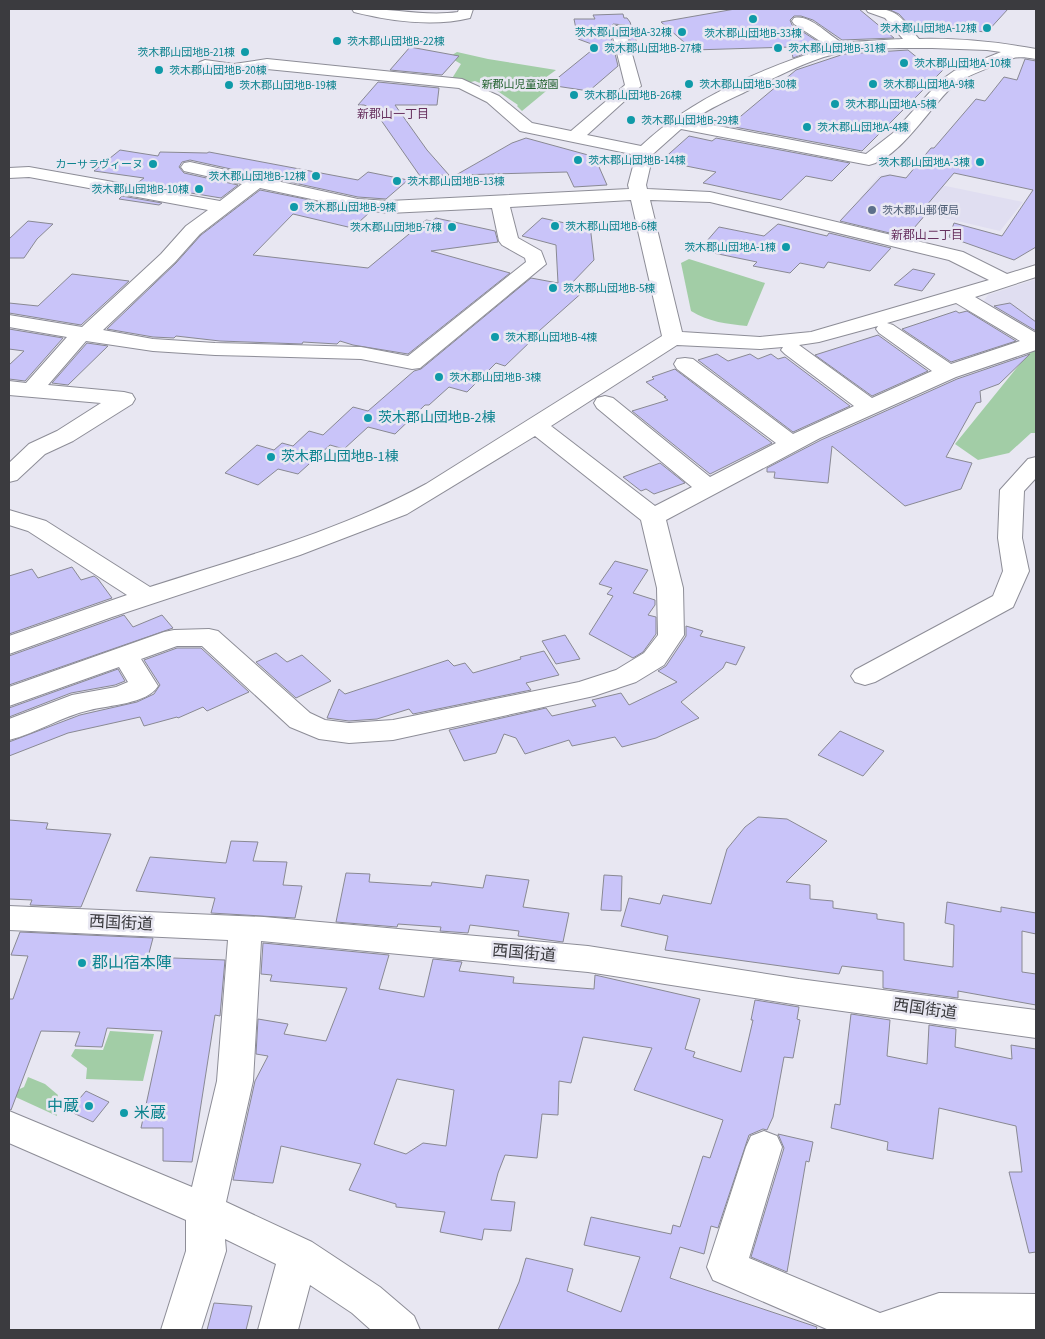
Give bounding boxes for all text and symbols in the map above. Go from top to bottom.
marker: 茨木郡山団地B-33棟 [747,13,759,25]
place label: 茨木郡山団地A-12棟 [880,21,977,36]
marker: 茨木郡山団地A-12棟 [981,22,993,34]
place label: 茨木郡山団地A-32棟 [575,25,672,40]
marker: 茨木郡山団地A-32棟 [676,26,688,38]
place label: 茨木郡山団地B-33棟 [704,26,802,41]
place label: 茨木郡山団地B-22棟 [347,34,445,49]
marker: 茨木郡山団地B-22棟 [331,35,343,47]
place label: 茨木郡山団地B-27棟 [604,41,702,56]
place label: 茨木郡山団地B-31棟 [788,41,886,56]
marker: 茨木郡山団地B-27棟 [588,42,600,54]
marker: 茨木郡山団地B-31棟 [772,42,784,54]
place label: 茨木郡山団地B-21棟 [137,45,235,60]
marker: 茨木郡山団地B-21棟 [239,46,251,58]
place label: 茨木郡山団地A-10棟 [914,56,1011,71]
marker: 茨木郡山団地A-10棟 [898,57,910,69]
place label: 茨木郡山団地B-20棟 [169,63,267,78]
marker: 茨木郡山団地B-20棟 [153,64,165,76]
park label: 新郡山児童遊園 [482,77,559,92]
place label: 茨木郡山団地B-30棟 [699,77,797,92]
place label: 茨木郡山団地A-9棟 [883,77,975,92]
place label: 茨木郡山団地B-19棟 [239,78,337,93]
marker: 茨木郡山団地B-30棟 [683,78,695,90]
marker: 茨木郡山団地A-9棟 [867,78,879,90]
marker: 茨木郡山団地B-19棟 [223,79,235,91]
place label: 茨木郡山団地B-26棟 [584,88,682,103]
marker: 茨木郡山団地B-26棟 [568,89,580,101]
place label: 茨木郡山団地A-5棟 [845,97,937,112]
marker: 茨木郡山団地A-5棟 [829,98,841,110]
district label: 新郡山一丁目 [357,106,429,123]
place label: 茨木郡山団地B-29棟 [641,113,739,128]
marker: 茨木郡山団地B-29棟 [625,114,637,126]
place label: 茨木郡山団地A-4棟 [817,120,909,135]
marker: 茨木郡山団地A-4棟 [801,121,813,133]
place label: 茨木郡山団地B-14棟 [588,153,686,168]
marker: 茨木郡山団地B-14棟 [572,154,584,166]
place label: 茨木郡山団地A-3棟 [878,155,970,170]
marker: 茨木郡山団地A-3棟 [974,156,986,168]
place label: カーサラヴィーヌ [55,157,143,172]
marker: カーサラヴィーヌ [147,158,159,170]
place label: 茨木郡山団地B-12棟 [208,169,306,184]
marker: 茨木郡山団地B-12棟 [310,170,322,182]
place label: 茨木郡山団地B-13棟 [407,174,505,189]
marker: 茨木郡山団地B-13棟 [391,175,403,187]
place label: 茨木郡山団地B-10棟 [91,182,189,197]
marker: 茨木郡山団地B-10棟 [193,183,205,195]
place label: 茨木郡山団地B-9棟 [304,200,396,215]
marker: 茨木郡山団地B-9棟 [288,201,300,213]
place label: 茨木郡山郵便局 [882,203,959,218]
marker: 茨木郡山郵便局 [866,204,878,216]
place label: 茨木郡山団地B-6棟 [565,219,657,234]
place label: 茨木郡山団地B-7棟 [350,220,442,235]
marker: 茨木郡山団地B-6棟 [549,220,561,232]
marker: 茨木郡山団地B-7棟 [446,221,458,233]
district label: 新郡山二丁目 [891,227,963,244]
place label: 茨木郡山団地A-1棟 [684,240,776,255]
marker: 茨木郡山団地A-1棟 [780,241,792,253]
place label: 茨木郡山団地B-5棟 [563,281,655,296]
marker: 茨木郡山団地B-5棟 [547,282,559,294]
place label: 茨木郡山団地B-4棟 [505,330,597,345]
marker: 茨木郡山団地B-4棟 [489,331,501,343]
place label: 茨木郡山団地B-3棟 [449,370,541,385]
marker: 茨木郡山団地B-3棟 [433,371,445,383]
place label: 茨木郡山団地B-2棟 [378,408,496,428]
marker: 茨木郡山団地B-2棟 [362,412,374,424]
place label: 茨木郡山団地B-1棟 [281,447,399,467]
marker: 茨木郡山団地B-1棟 [265,451,277,463]
street label: 西国街道 [88,910,154,936]
street label: 西国街道 [491,939,557,967]
place label: 郡山宿本陣 [92,952,172,974]
marker: 郡山宿本陣 [76,957,88,969]
street label: 西国街道 [892,994,958,1024]
place label: 中蔵 [47,1095,79,1117]
marker: 中蔵 [83,1100,95,1112]
place label: 米蔵 [134,1102,166,1124]
marker: 米蔵 [118,1107,130,1119]

